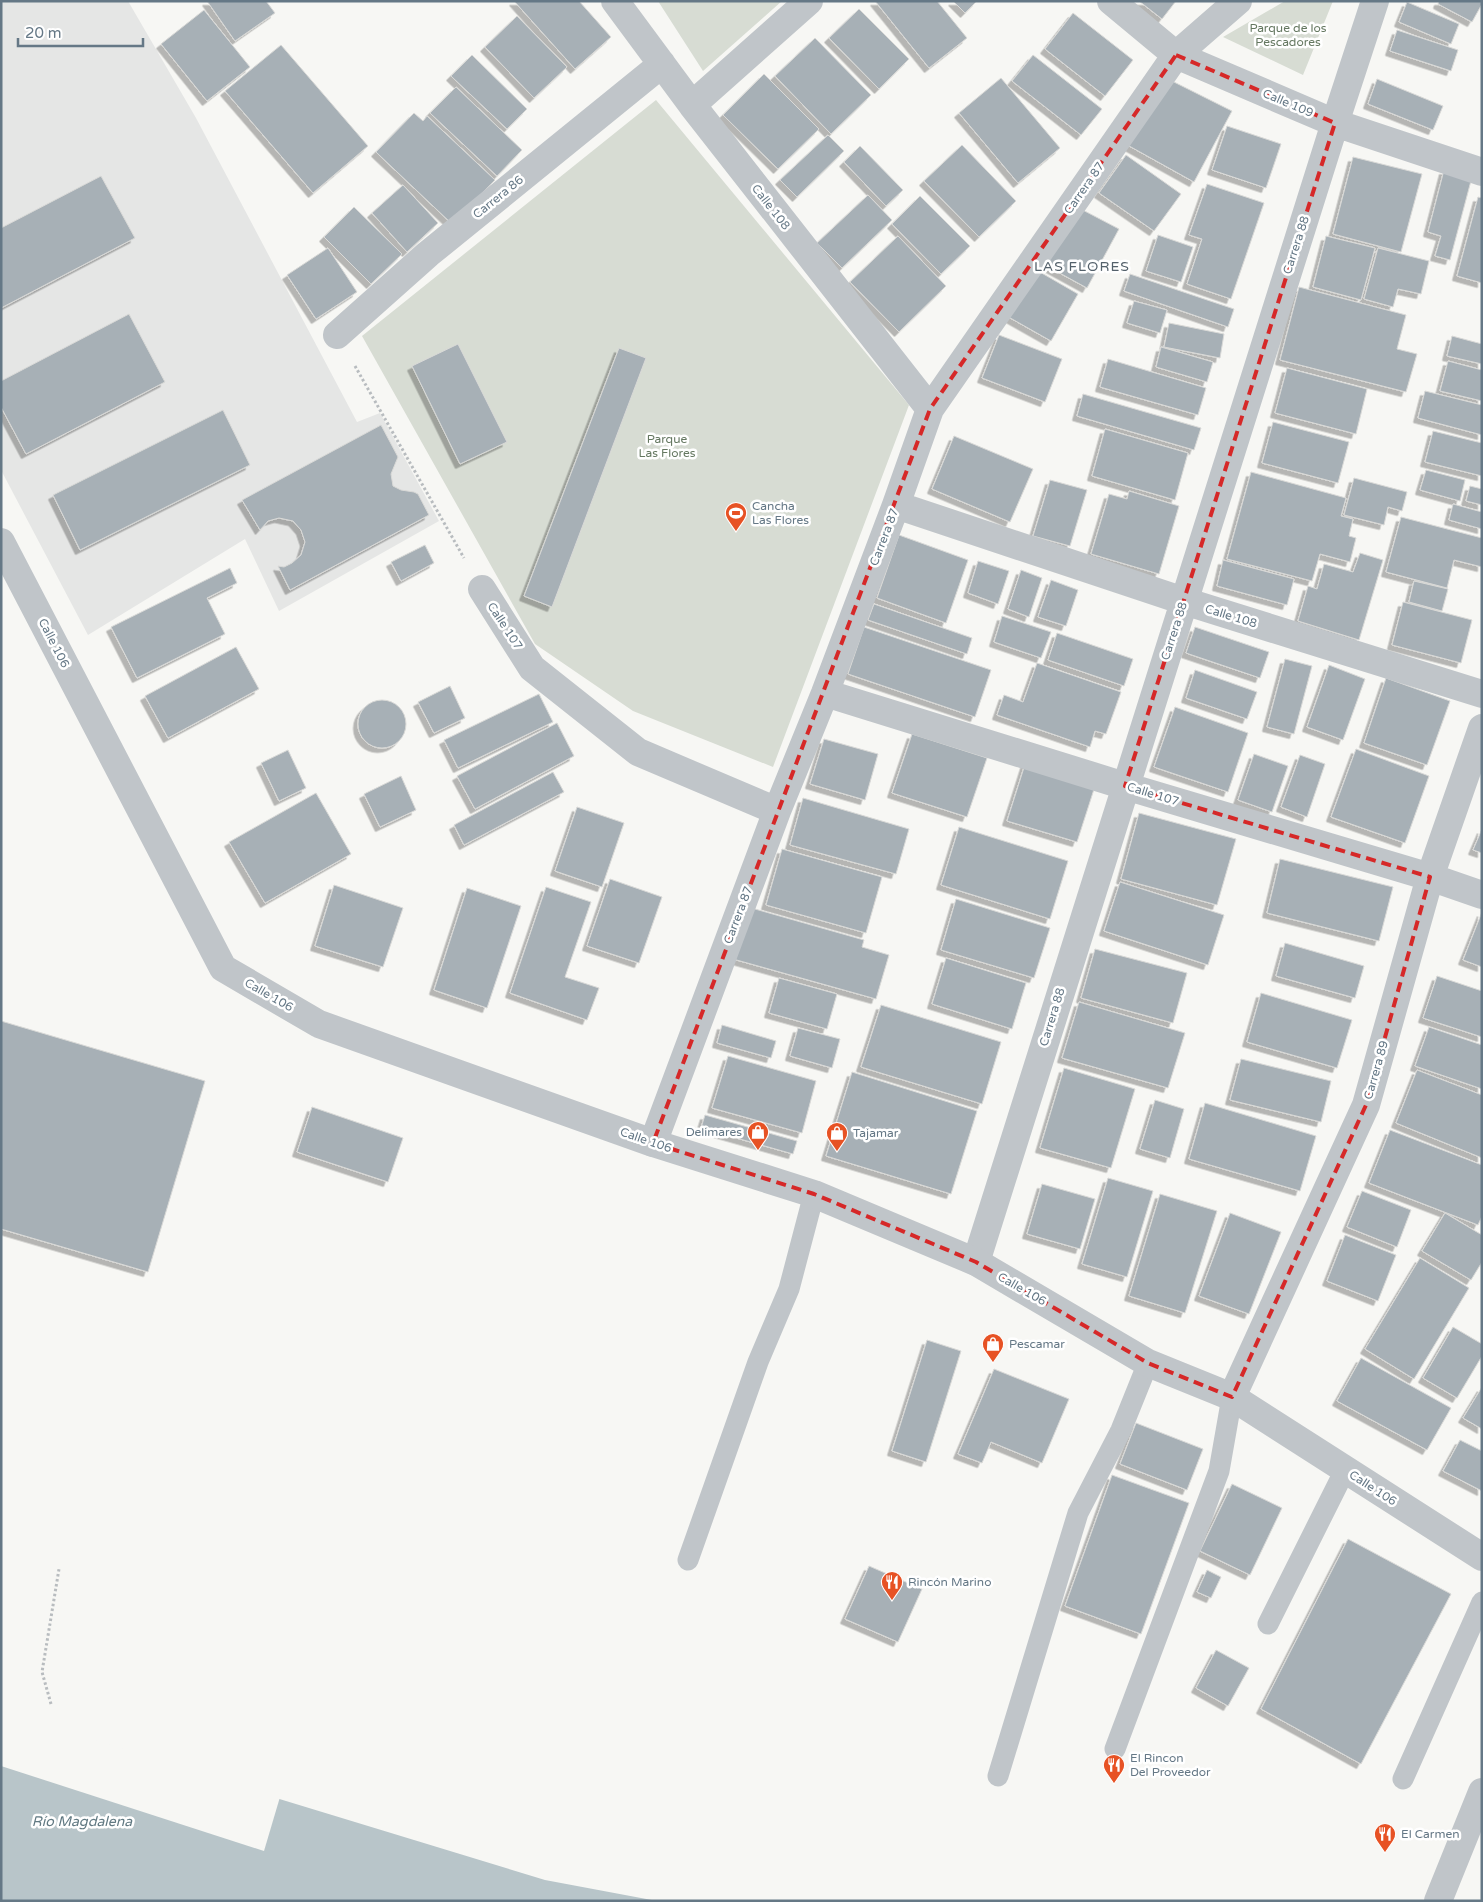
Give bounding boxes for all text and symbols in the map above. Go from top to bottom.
scale bar [18,15,142,47]
park label: Parque de los Pescadores [1249,21,1327,49]
text: 20 m [25,24,62,42]
street label: Calle 109 [1261,86,1315,120]
street label: Carrera 87 [1061,159,1107,217]
street label: Carrera 86 [470,173,526,221]
street label: Calle 108 [749,182,793,232]
street label: Carrera 88 [1280,214,1312,276]
district label: LAS FLORES [1034,258,1130,275]
park label: Parque Las Flores [638,432,696,460]
place label: Cancha Las Flores [752,499,809,527]
sports icon: Cancha Las Flores [724,501,748,532]
street label: Carrera 87 [867,506,901,568]
street label: Calle 107 [485,600,525,652]
street label: Carrera 88 [1158,600,1190,662]
street label: Calle 108 [1203,601,1259,631]
street label: Calle 106 [36,616,72,670]
street label: Calle 107 [1125,779,1181,809]
street label: Carrera 87 [721,884,755,946]
street label: Calle 106 [242,976,296,1014]
street label: Carrera 88 [1036,986,1068,1048]
street label: Carrera 89 [1361,1039,1391,1101]
shop icon: Delimares [746,1120,770,1151]
shop icon: Tajamar [825,1121,849,1152]
street label: Calle 106 [618,1125,674,1155]
place label: Delimares [686,1125,742,1139]
place label: Tajamar [853,1126,899,1140]
street label: Calle 106 [995,1270,1049,1308]
shop icon: Pescamar [981,1332,1005,1363]
place label: Pescamar [1009,1337,1065,1351]
street label: Calle 106 [1347,1468,1399,1508]
restaurant icon: Rincón Marino [880,1570,904,1601]
place label: Rincón Marino [908,1575,991,1589]
place label: El Rincon Del Proveedor [1130,1751,1211,1779]
restaurant icon: El Rincon Del Proveedor [1102,1753,1126,1784]
water label: Río Magdalena [32,1813,133,1830]
restaurant icon: El Carmen [1373,1822,1397,1853]
place label: El Carmen [1401,1827,1460,1841]

